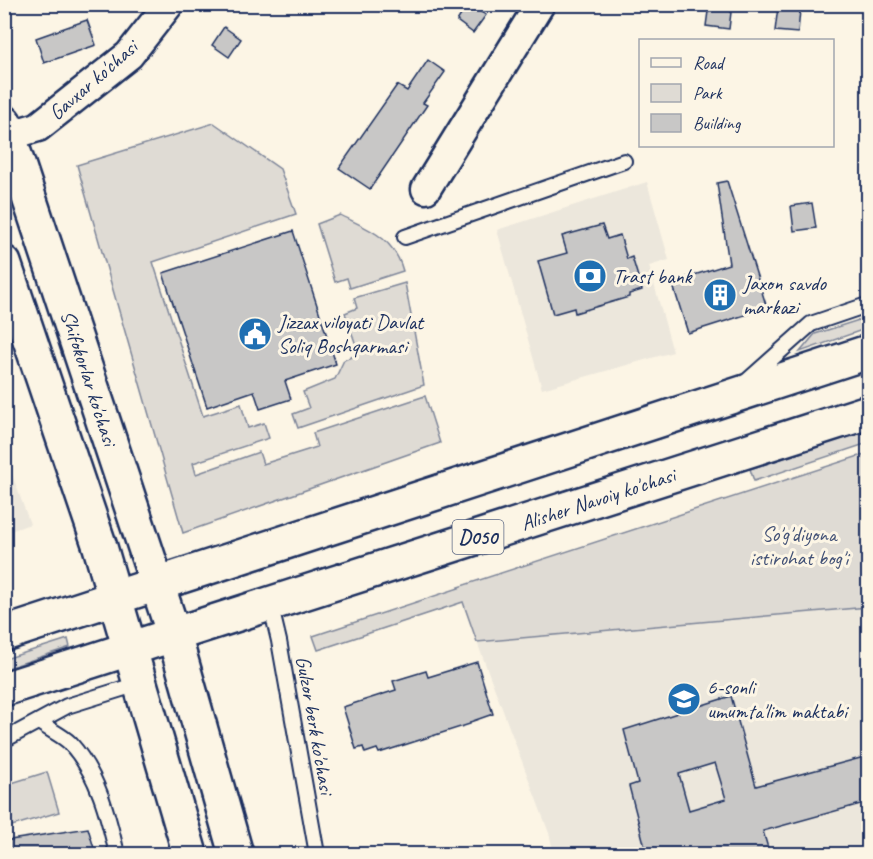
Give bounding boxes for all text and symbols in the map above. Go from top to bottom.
street label: Gavxar ko'chasi [43,32,145,126]
legend [639,39,834,147]
text: Road [693,52,726,74]
text: Park [693,82,723,104]
text: Building [693,112,742,134]
bank icon: Trast bank [572,258,608,294]
place label: Trast bank [613,263,693,289]
place label: Jaxon savdo markazi [742,270,828,320]
building icon: Jaxon savdo markazi [702,277,738,313]
street label: Shifokorlar ko'chasi [55,307,124,452]
place label: Jizzax viloyati Davlat Soliq Boshqarmasi [277,309,425,359]
public building icon: Jizzax viloyati Davlat Soliq Boshqarmasi [237,316,273,352]
street label: Alisher Navoiy ko'chasi [518,461,681,536]
road number: D050 [452,520,504,554]
park label: So'g'diyona istirohat bog'i [750,521,851,571]
street label: Gulzor berk ko'chasi [290,654,340,799]
place label: 6-sonli umumta'lim maktabi [707,674,850,724]
school or university icon: 6-sonli umumta'lim maktabi [666,681,702,717]

